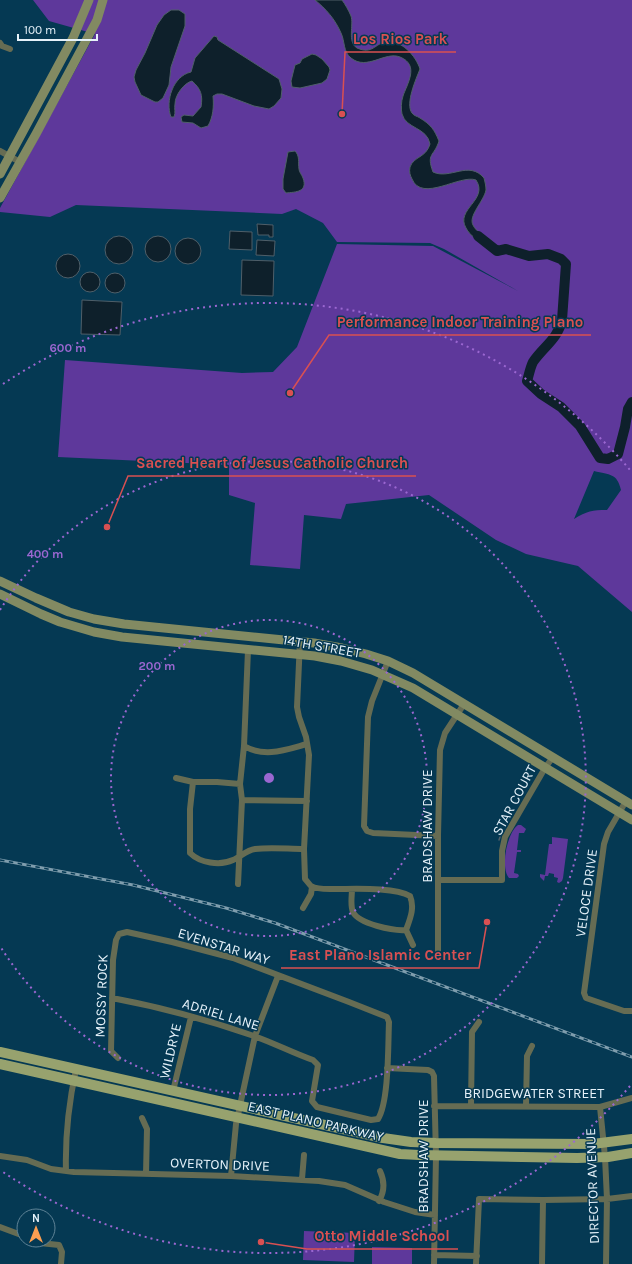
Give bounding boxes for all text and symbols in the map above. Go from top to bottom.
scale bar [18,16,97,42]
text: 100 m [24,23,56,37]
callout: Los Rios Park [345,25,456,52]
text: Los Rios Park [353,30,447,48]
callout: Performance Indoor Training Plano [329,308,591,335]
text: Performance Indoor Training Plano [337,313,583,331]
text: 600 m [50,341,86,355]
callout: Sacred Heart of Jesus Catholic Church [128,449,416,476]
text: Sacred Heart of Jesus Catholic Church [136,454,408,472]
text: 400 m [27,547,63,561]
street label: 14TH STREET [282,631,362,662]
text: 200 m [139,659,175,673]
street label: STAR COURT [489,762,540,838]
street label: BRADSHAW DRIVE [419,769,436,883]
centre of rings [262,771,276,785]
street label: VELOCE DRIVE [572,848,601,938]
street label: EVENSTAR WAY [176,924,272,969]
callout: East Plano Islamic Center [281,941,479,968]
text: East Plano Islamic Center [289,946,471,964]
street label: MOSSY ROCK [92,954,111,1038]
street label: ADRIEL LANE [180,995,261,1034]
street label: WILDRYE [156,1022,185,1080]
street label: BRIDGEWATER STREET [464,1085,604,1102]
street label: EAST PLANO PARKWAY [246,1098,386,1145]
street label: BRADSHAW DRIVE [415,1099,432,1213]
street label: DIRECTOR AVENUE [582,1128,603,1244]
street label: OVERTON DRIVE [170,1154,270,1175]
north arrow [16,1208,56,1248]
text: N [32,1212,40,1225]
callout: Otto Middle School [307,1222,458,1249]
text: Otto Middle School [314,1227,450,1245]

